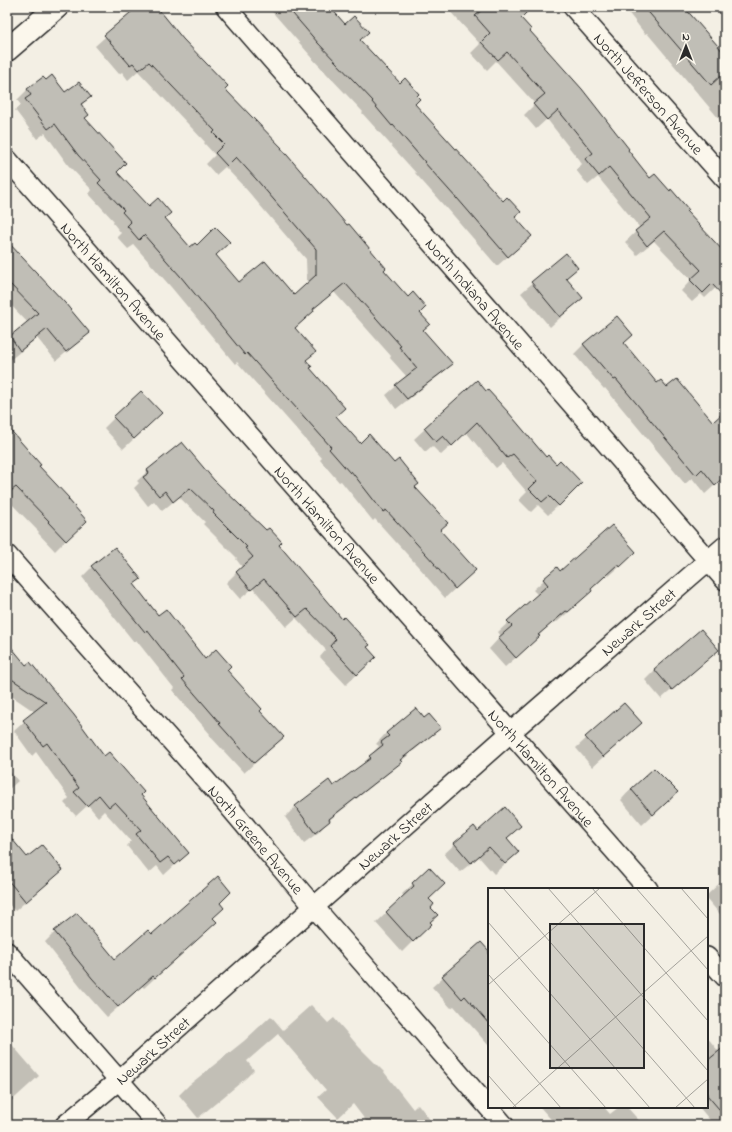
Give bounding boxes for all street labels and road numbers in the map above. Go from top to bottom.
street label: North Jefferson Avenue [591,28,707,158]
street label: North Hamilton Avenue [54,218,172,347]
street label: North Indiana Avenue [418,234,530,357]
street label: North Hamilton Avenue [267,461,385,591]
street label: Newark Street [596,583,683,663]
street label: North Hamilton Avenue [481,704,599,834]
street label: North Greene Avenue [201,780,309,901]
street label: Newark Street [353,796,439,877]
street label: Newark Street [111,1011,197,1092]

